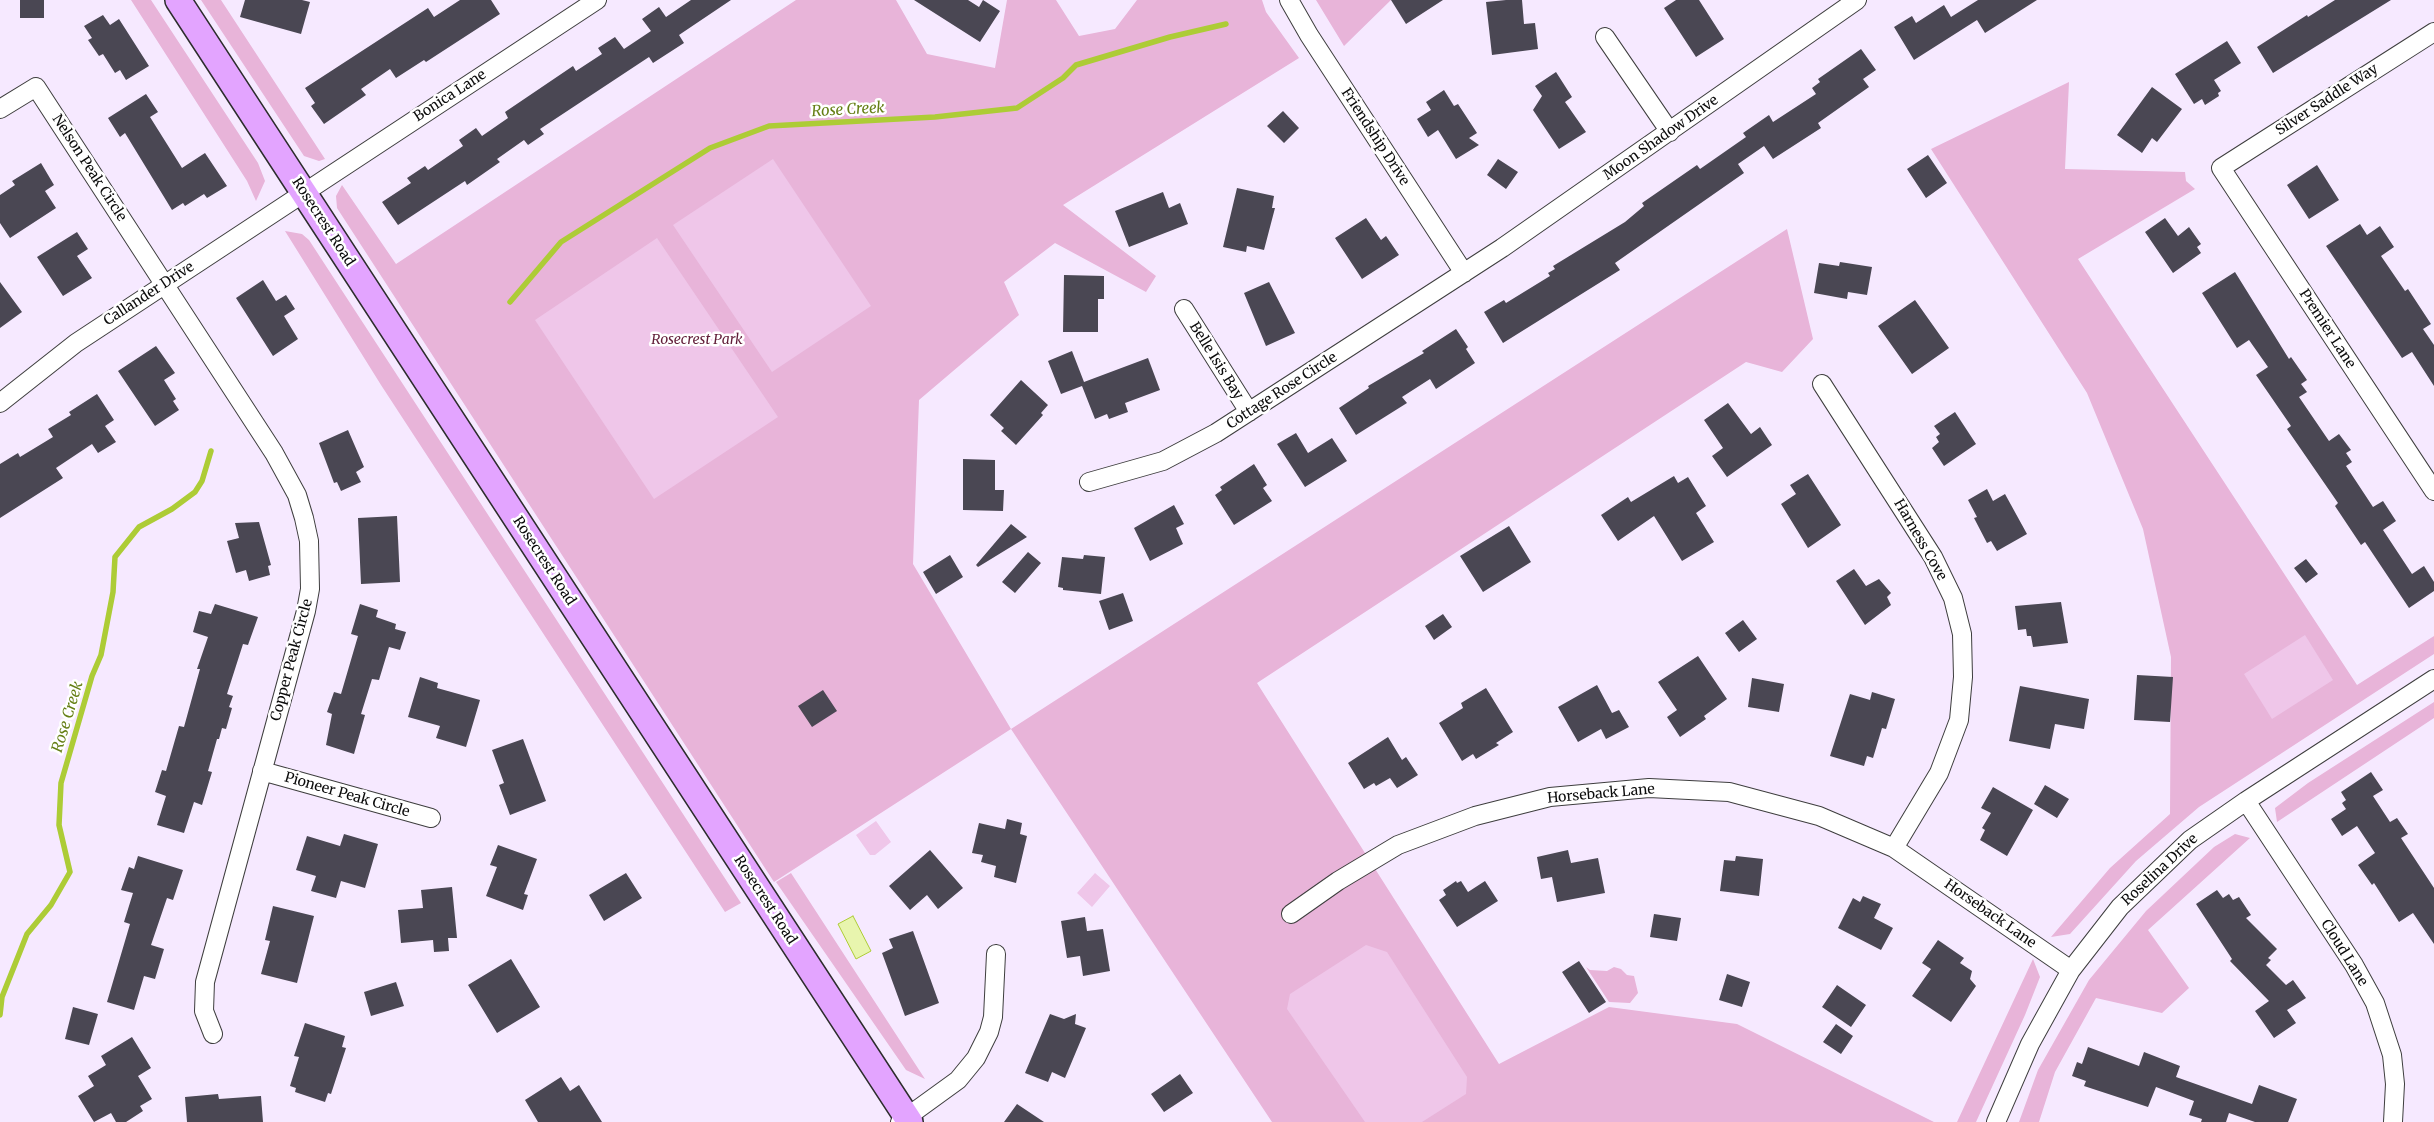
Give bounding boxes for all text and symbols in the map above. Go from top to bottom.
street label: Silver Saddle Way [2273,61,2381,139]
street label: Bonica Lane [411,66,489,126]
street label: Friendship Drive [1337,85,1413,189]
street label: Moon Shadow Drive [1600,92,1722,184]
water label: Rose Creek [811,99,885,121]
street label: Nelson Peak Circle [48,112,130,224]
street label: Rosecrest Road [288,175,358,269]
street label: Callander Drive [101,259,197,329]
street label: Premier Lane [2295,286,2359,372]
street label: Belle Isis Bay [1186,319,1246,403]
park label: Rosecrest Park [651,332,743,348]
street label: Cottage Rose Circle [1224,349,1340,433]
street label: Harness Cove [1890,496,1950,584]
street label: Rosecrest Road [509,514,579,608]
street label: Copper Peak Circle [268,597,316,723]
water label: Rose Creek [49,679,87,755]
street label: Pioneer Peak Circle [283,769,411,821]
street label: Horseback Lane [1547,781,1655,807]
street label: Roselina Drive [2119,831,2201,909]
street label: Rosecrest Road [730,853,800,947]
street label: Horseback Lane [1941,876,2039,952]
street label: Cloud Lane [2317,917,2371,989]

